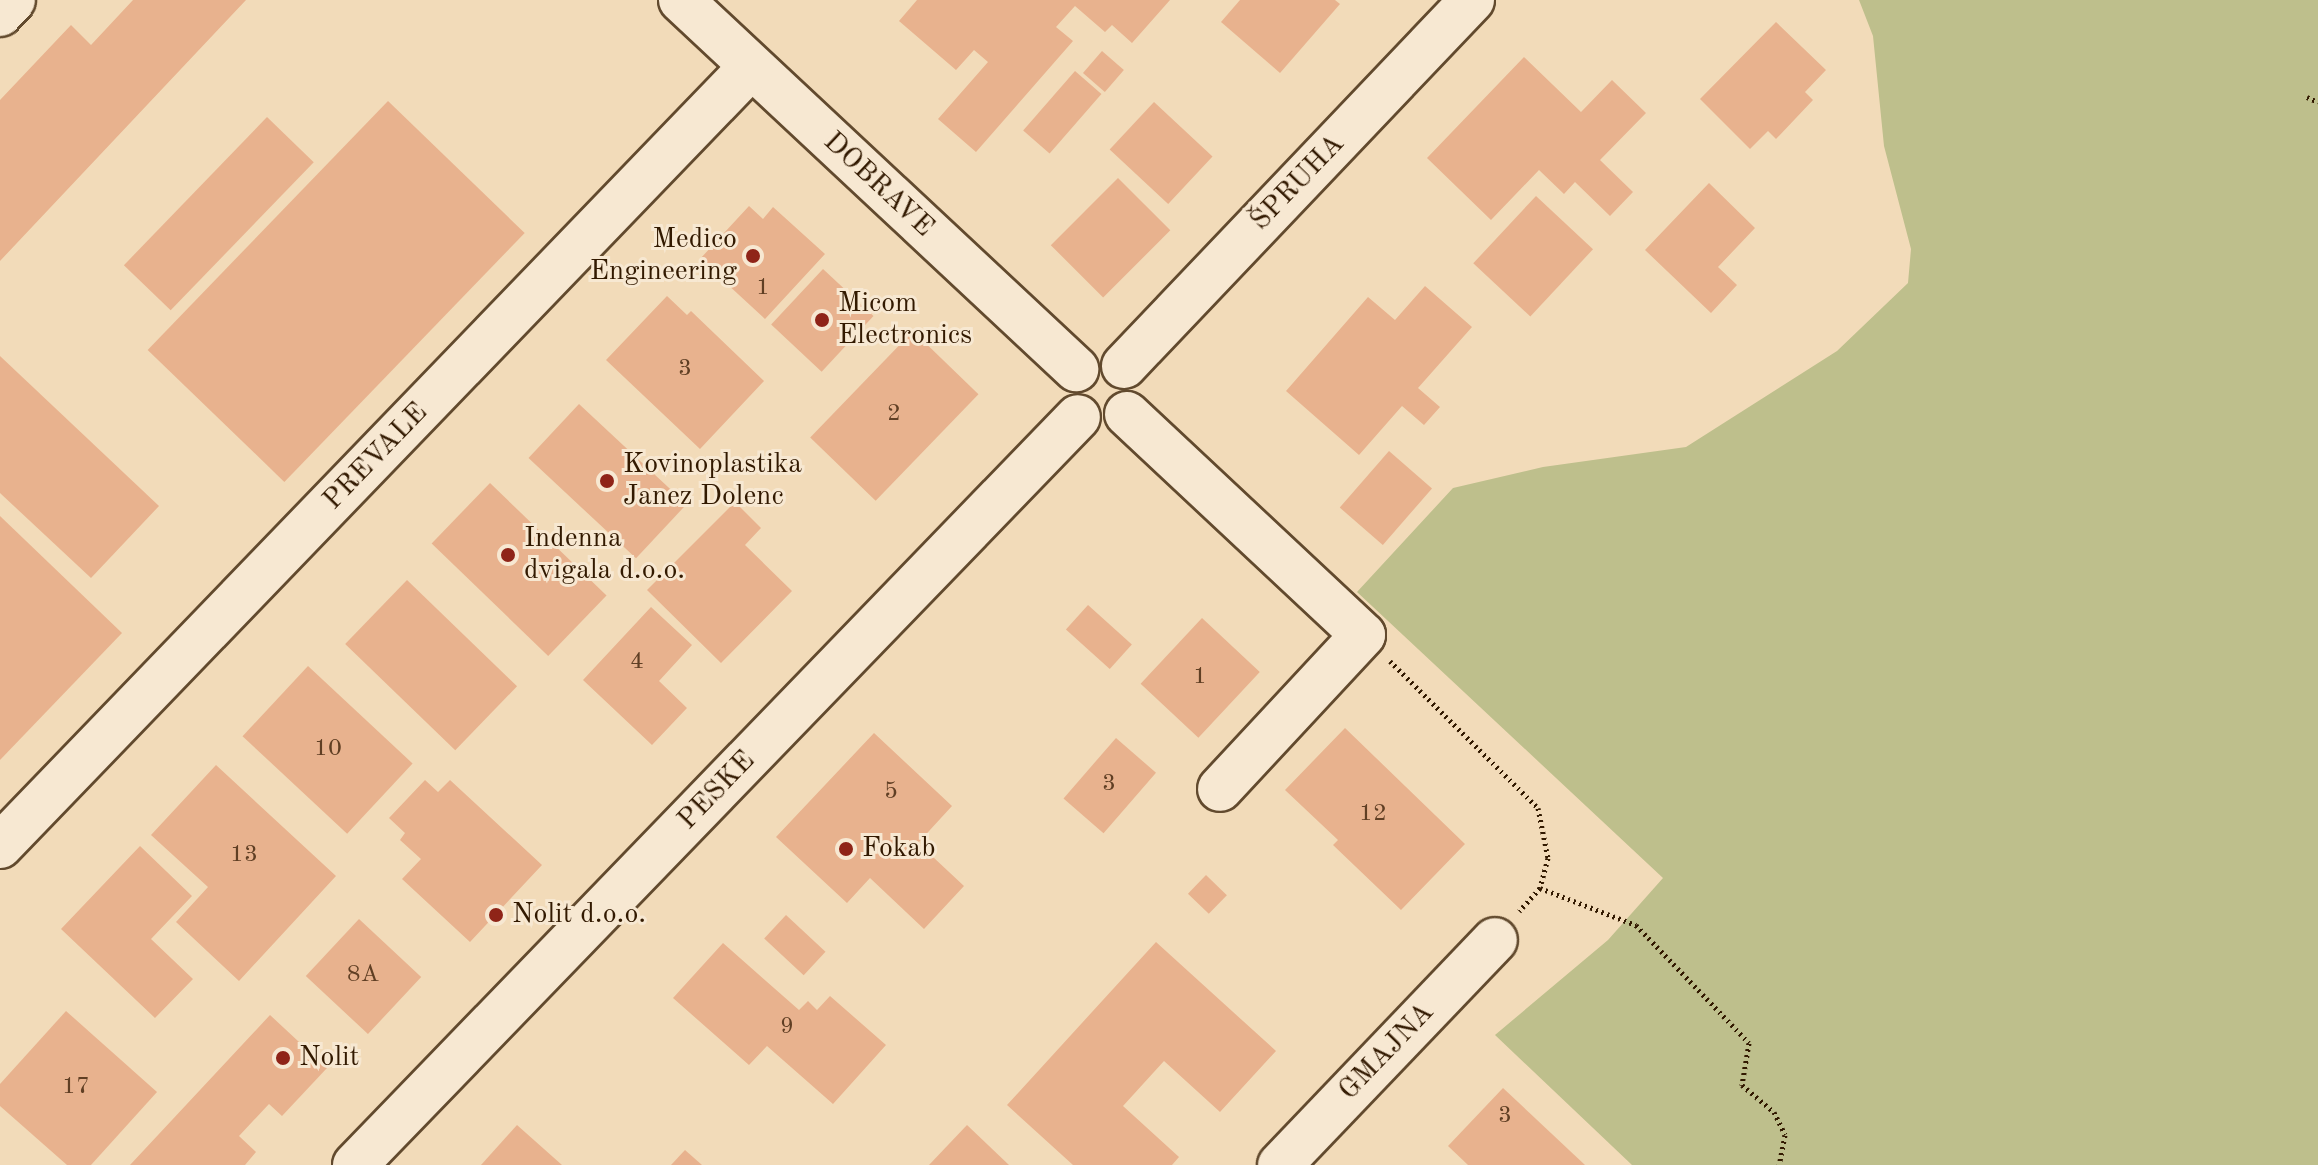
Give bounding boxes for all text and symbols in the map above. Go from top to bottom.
street label: DOBRAVE [816,125,940,245]
street label: ŠPRUHA [1244,128,1352,238]
place label: Medico Engineering [590,223,737,289]
marker: Medico Engineering [744,247,762,265]
house number: 1 [756,275,770,303]
place label: Micom Electronics [838,287,972,353]
marker: Micom Electronics [813,311,831,329]
house number: 3 [678,356,692,384]
street label: PREVALE [317,397,435,517]
house number: 2 [887,401,901,429]
place label: Kovinoplastika Janez Dolenc [623,448,802,514]
marker: Kovinoplastika Janez Dolenc [598,472,616,490]
place label: Indenna dvigala d.o.o. [524,522,685,588]
marker: Indenna dvigala d.o.o. [499,546,517,564]
house number: 4 [630,649,644,677]
house number: 1 [1193,664,1207,692]
house number: 10 [314,736,342,764]
street label: PESKE [671,745,763,837]
house number: 3 [1102,771,1116,799]
house number: 5 [884,779,898,807]
house number: 12 [1359,801,1387,829]
place label: Fokab [862,832,936,866]
marker: Fokab [837,840,855,858]
house number: 13 [230,842,258,870]
place label: Nolit d.o.o. [512,898,646,932]
marker: Nolit d.o.o. [487,906,505,924]
house number: 8A [347,962,379,990]
street label: GMAJNA [1332,996,1442,1108]
house number: 9 [780,1014,794,1042]
place label: Nolit [299,1041,359,1075]
marker: Nolit [274,1049,292,1067]
house number: 17 [62,1074,90,1102]
house number: 3 [1498,1103,1512,1131]

